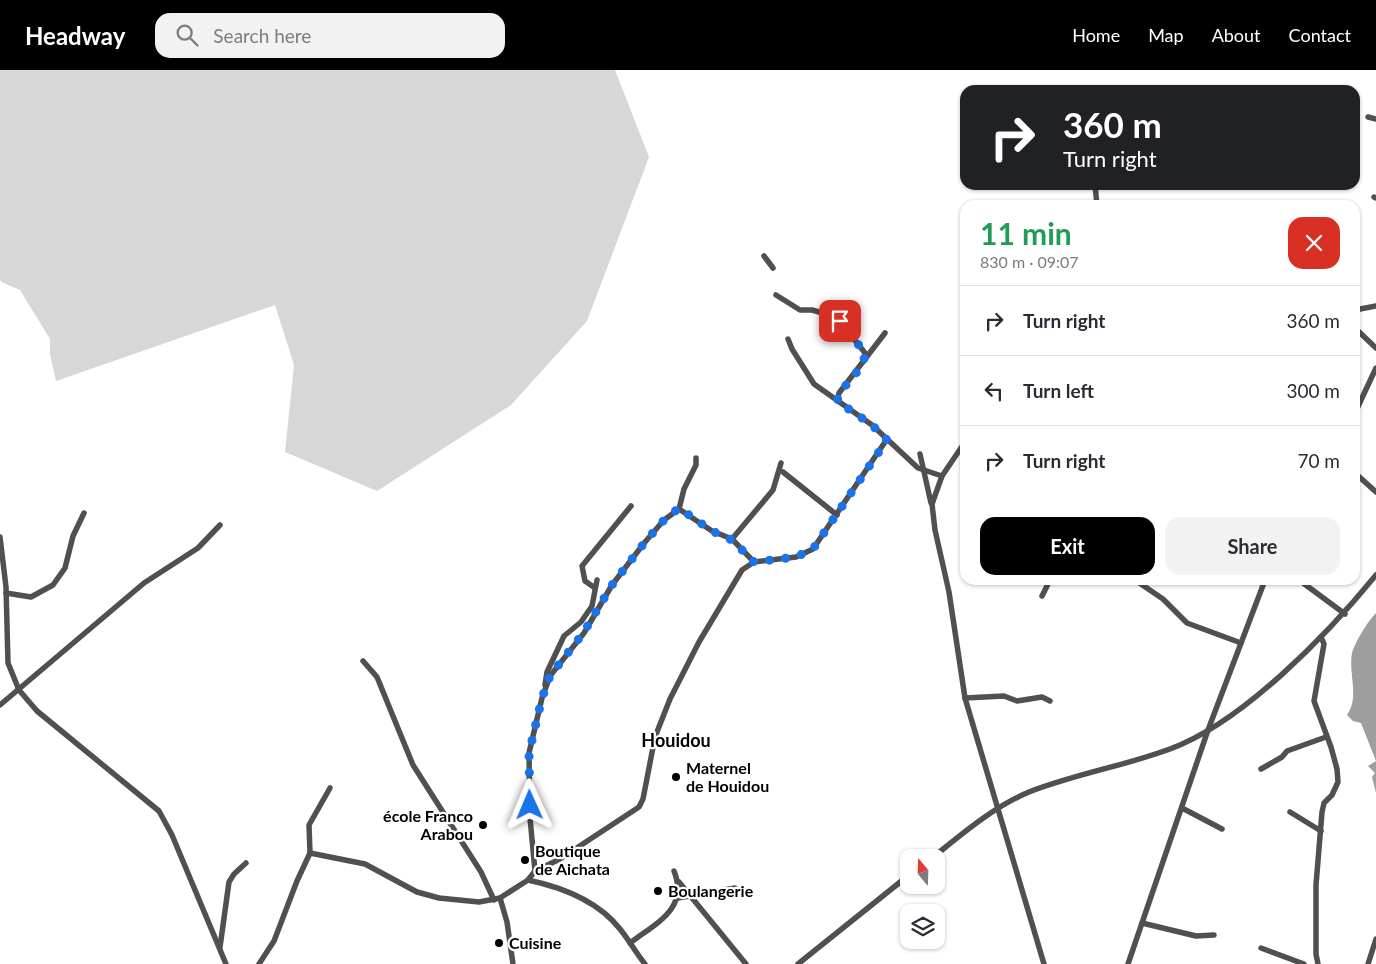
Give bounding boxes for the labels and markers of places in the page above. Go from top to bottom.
pin [819,300,861,342]
place label: Maternel de Houidou [686,758,769,795]
marker: Maternel de Houidou [670,771,682,783]
place label: école Franco Arabou [383,806,473,843]
marker: école Franco Arabou [477,819,489,831]
place label: Boutique de Aichata [535,841,610,878]
marker: Boutique de Aichata [519,854,531,866]
place label: Boulangerie [668,881,754,900]
marker: Boulangerie [652,885,664,897]
place label: Cuisine [509,933,562,952]
marker: Cuisine [493,937,505,949]

